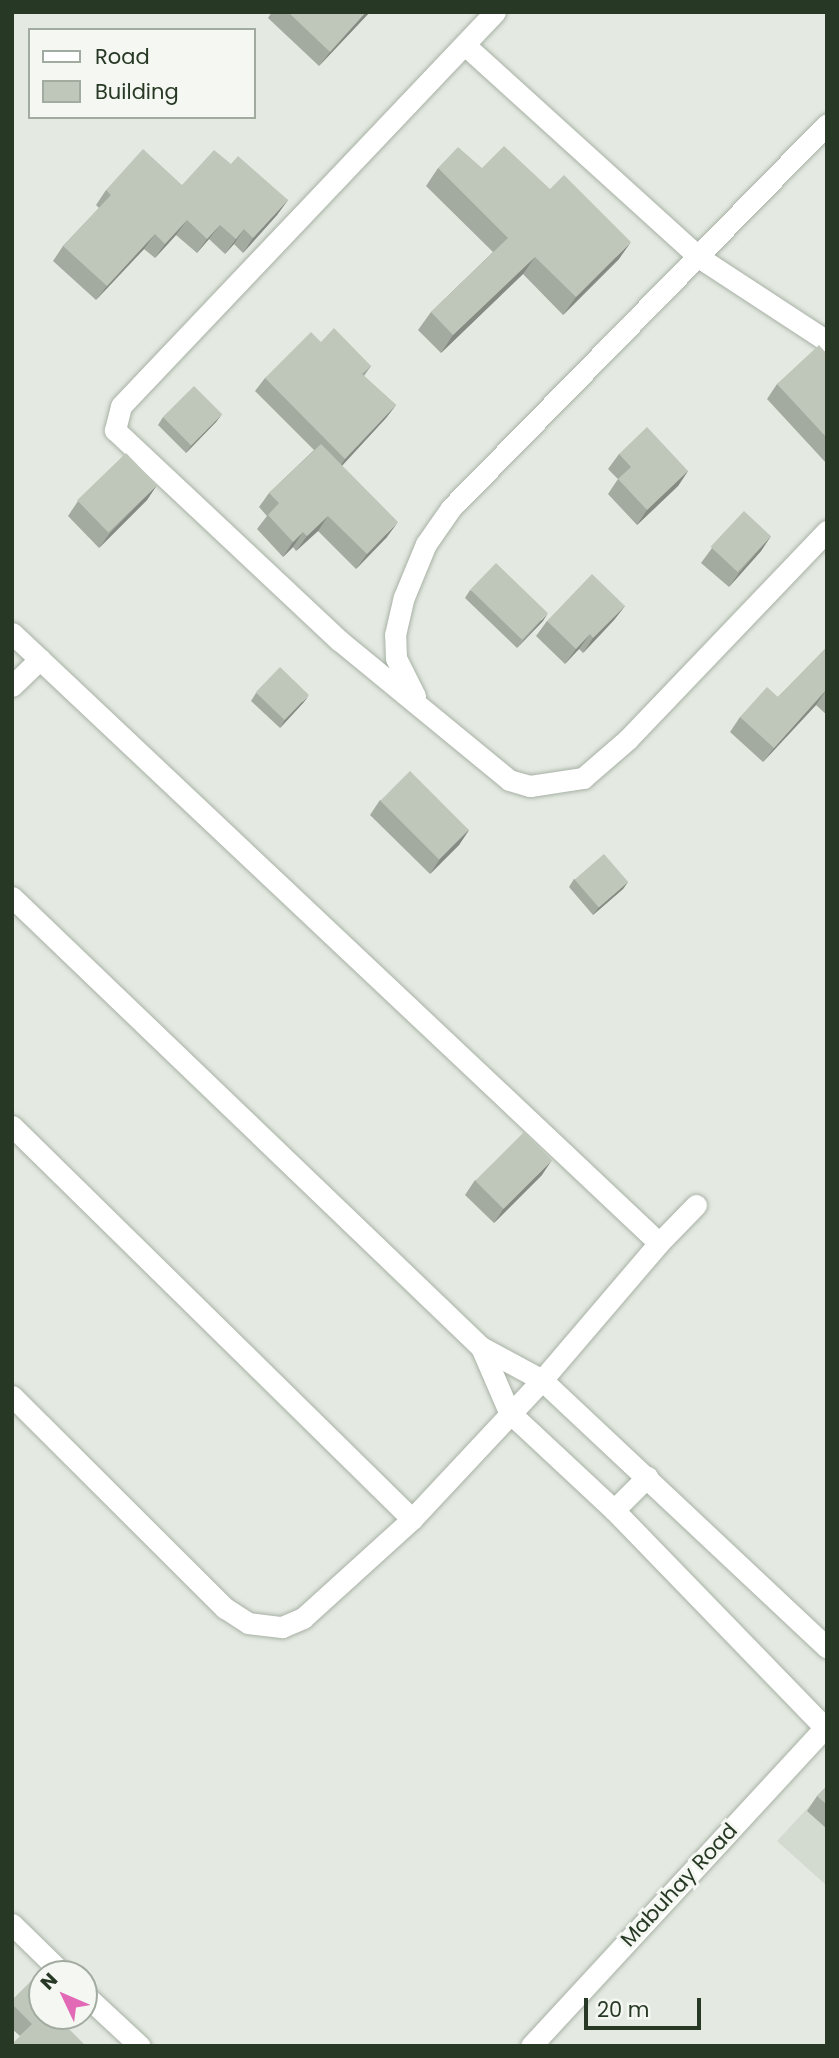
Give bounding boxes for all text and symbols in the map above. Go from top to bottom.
legend [28,28,256,119]
text: Road [95,42,150,71]
text: Building [95,77,179,106]
street label: Mabuhay Road [615,1818,743,1952]
north arrow [28,1960,98,2030]
text: N [34,1967,64,1996]
scale bar [587,1984,704,2028]
text: 20 m [597,1995,650,2024]

